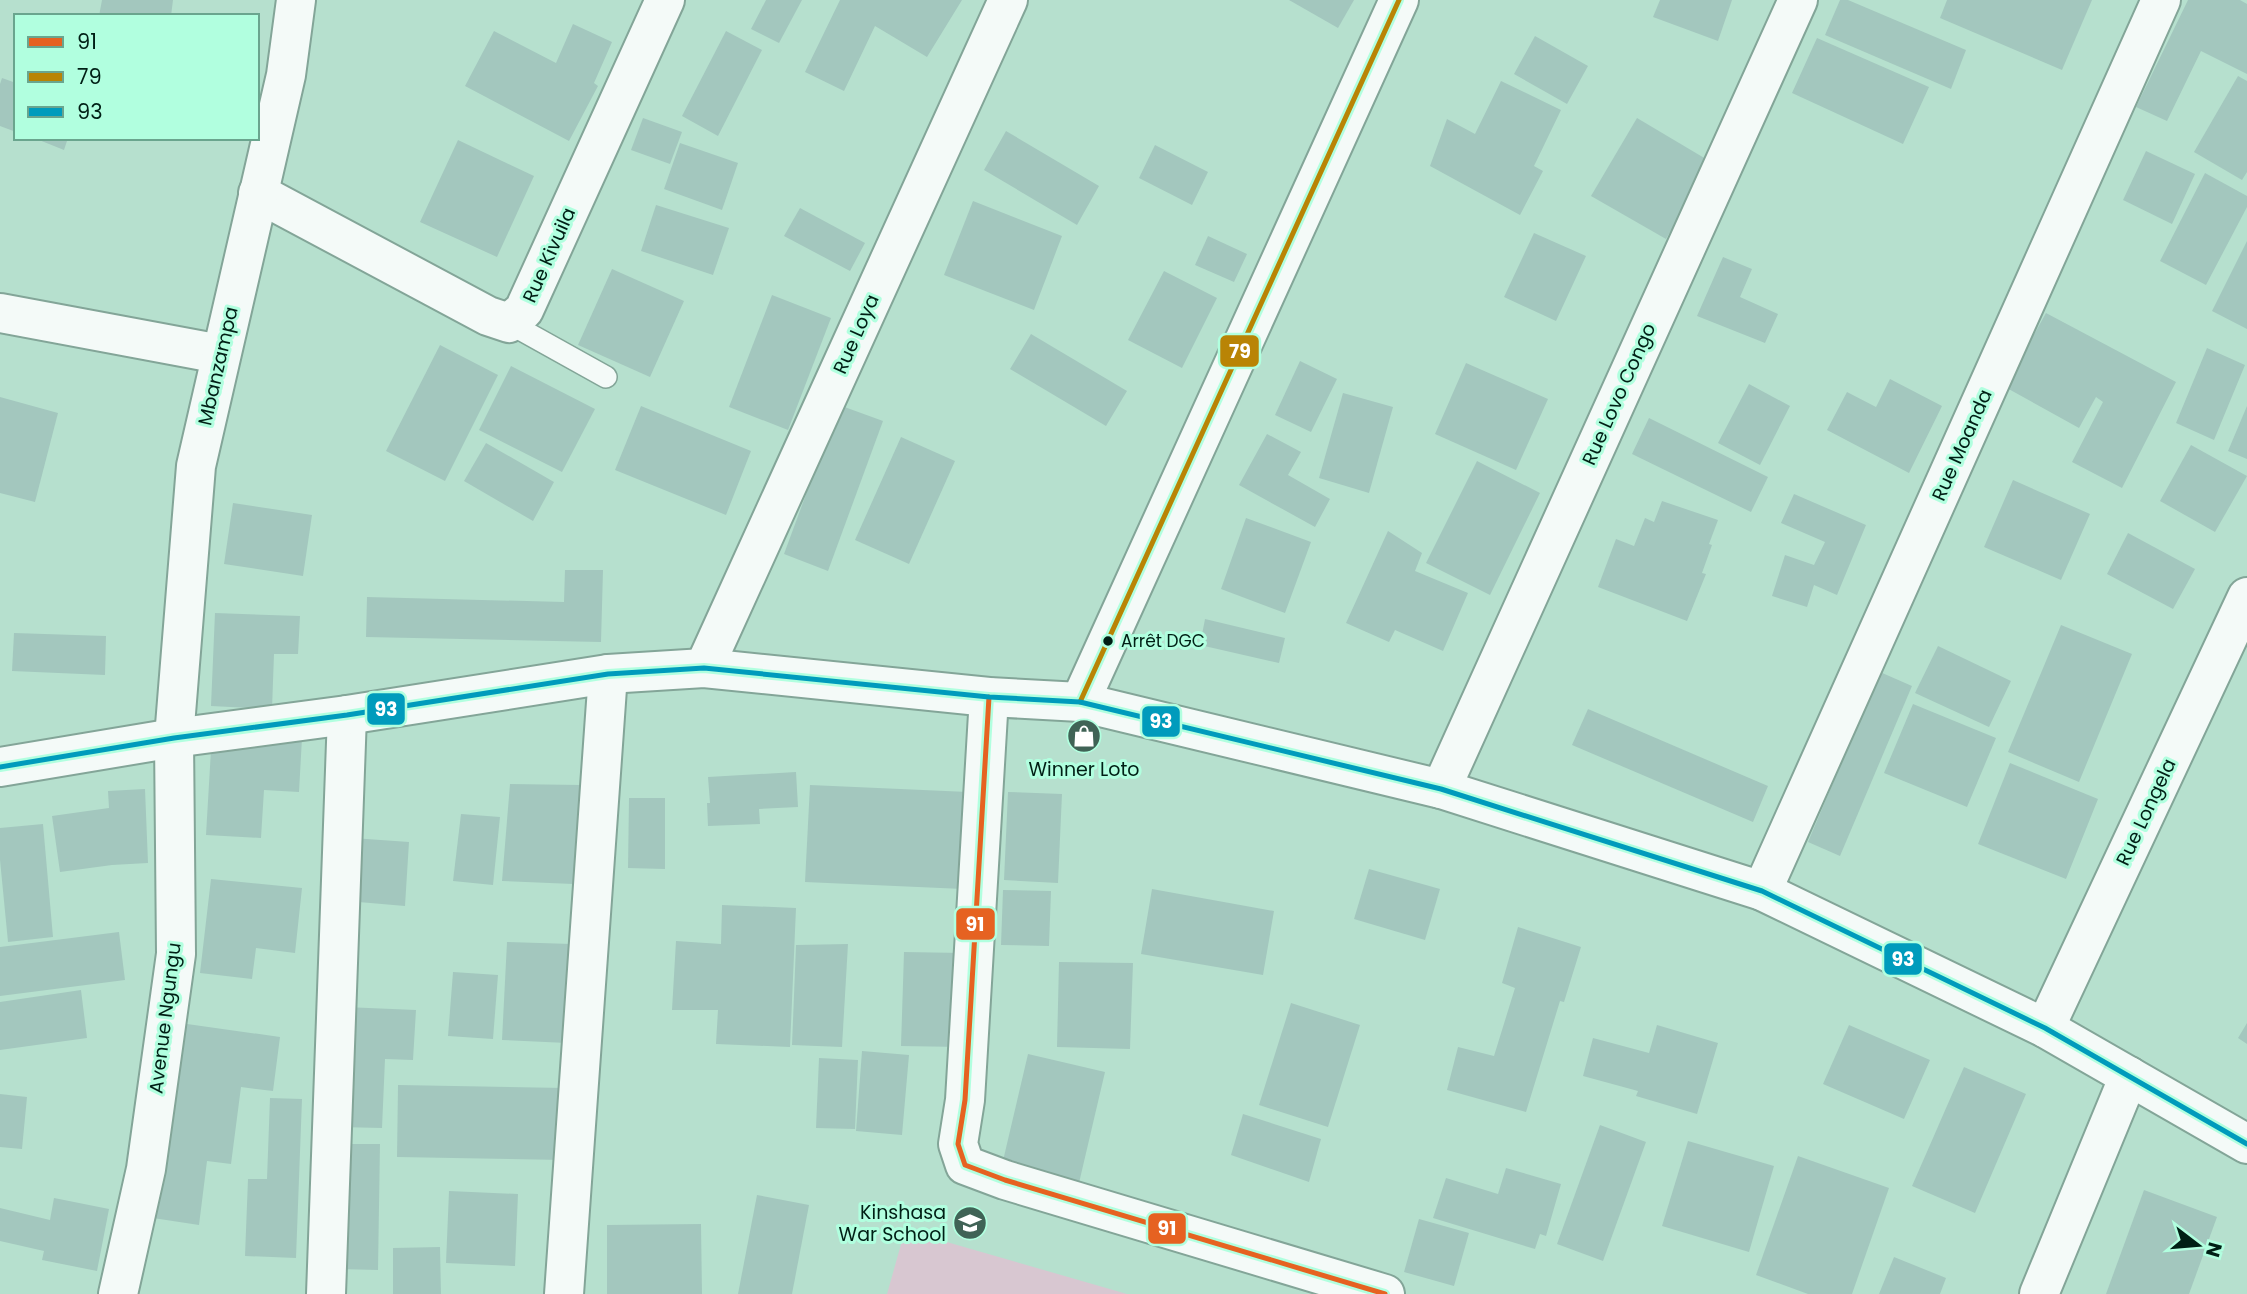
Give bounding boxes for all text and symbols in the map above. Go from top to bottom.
legend [14,14,259,140]
text: 91 [77,27,97,56]
text: 79 [77,62,102,91]
text: 93 [77,97,103,126]
street label: Rue Kivuila [516,203,582,307]
street label: Rue Loya [826,290,886,378]
street label: Mbanzampa [191,304,245,428]
street label: Rue Lovo Congo [1576,319,1662,469]
line badge: 79 [1219,334,1260,368]
text: 79 [1229,338,1251,365]
street label: Rue Moanda [1925,385,1999,505]
place label: Arrêt DGC [1121,629,1205,653]
marker: Arrêt DGC [1101,634,1115,648]
line badge: 93 [366,692,406,726]
text: 93 [374,696,398,723]
line badge: 93 [1141,705,1181,738]
text: 93 [1149,708,1173,735]
shop icon: Winner Loto [1065,717,1103,755]
street label: Rue Longela [2109,754,2183,870]
place label: Winner Loto [1029,756,1139,783]
line badge: 91 [955,907,996,941]
text: 91 [966,911,984,938]
street label: Avenue Ngungu [142,941,188,1095]
line badge: 93 [1883,942,1923,976]
text: 93 [1891,946,1915,973]
place label: Kinshasa War School [839,1199,946,1248]
school or university icon: Kinshasa War School [951,1204,989,1242]
north arrow [2163,1210,2233,1280]
line badge: 91 [1147,1212,1187,1245]
text: 91 [1158,1215,1176,1242]
text: N [2199,1239,2229,1260]

